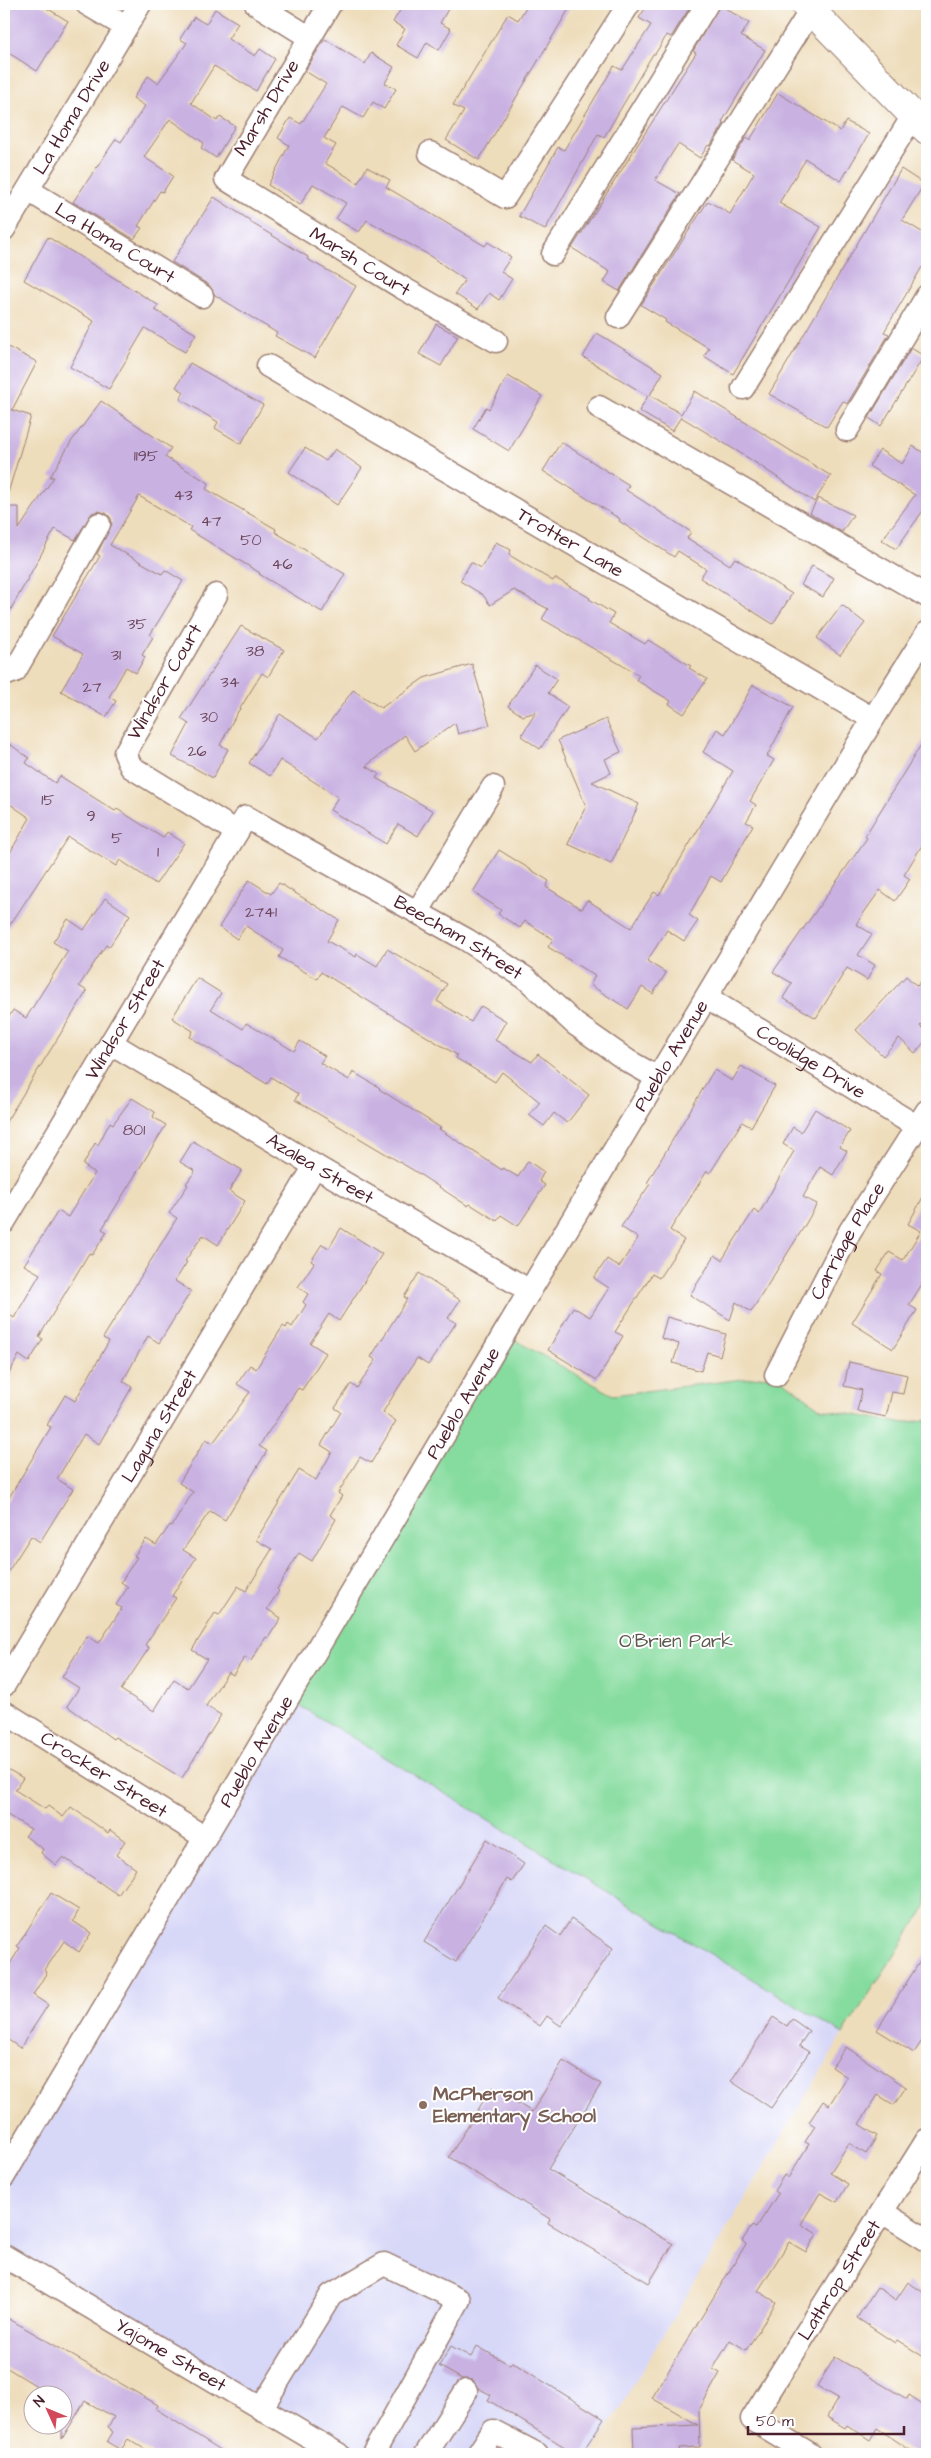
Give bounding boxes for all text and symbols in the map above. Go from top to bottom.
street label: La Homa Drive [26,54,117,180]
street label: Marsh Drive [228,55,306,161]
street label: La Homa Court [50,196,181,290]
street label: Marsh Court [304,220,416,303]
house number: 1195 [134,445,159,467]
house number: 43 [173,484,193,506]
street label: Trotter Lane [512,501,629,584]
house number: 47 [201,510,222,532]
house number: 50 [240,529,262,551]
house number: 46 [272,553,292,575]
house number: 35 [127,613,147,635]
street label: Windsor Court [121,619,209,745]
house number: 38 [246,640,264,662]
house number: 31 [111,644,121,666]
house number: 34 [220,671,240,693]
house number: 27 [83,676,102,698]
house number: 30 [200,706,218,728]
house number: 26 [187,740,207,762]
house number: 15 [41,789,55,811]
house number: 9 [86,805,96,827]
house number: 5 [111,827,123,849]
house number: 1 [157,841,159,863]
street label: Beecham Street [389,888,529,987]
house number: 2741 [245,901,277,923]
street label: Windsor Street [78,953,172,1085]
street label: Pueblo Avenue [627,995,715,1116]
street label: Coolidge Drive [751,1018,871,1106]
house number: 801 [123,1119,145,1141]
street label: Azalea Street [261,1126,379,1211]
street label: Carriage Place [803,1177,892,1304]
street label: Pueblo Avenue [419,1342,507,1464]
street label: Laguna Street [115,1364,204,1488]
park label: O'Brien Park [619,1628,733,1655]
street label: Pueblo Avenue [213,1690,300,1812]
street label: Crocker Street [35,1725,173,1825]
place label: McPherson Elementary School [433,2081,596,2131]
marker: McPherson Elementary School [417,2099,429,2111]
street label: Lathrop Street [791,2214,888,2345]
street label: Yajome Street [110,2311,232,2399]
north arrow [22,2386,72,2436]
text: N [29,2391,50,2412]
scale bar [748,2403,905,2435]
text: 50 m [756,2411,794,2432]

